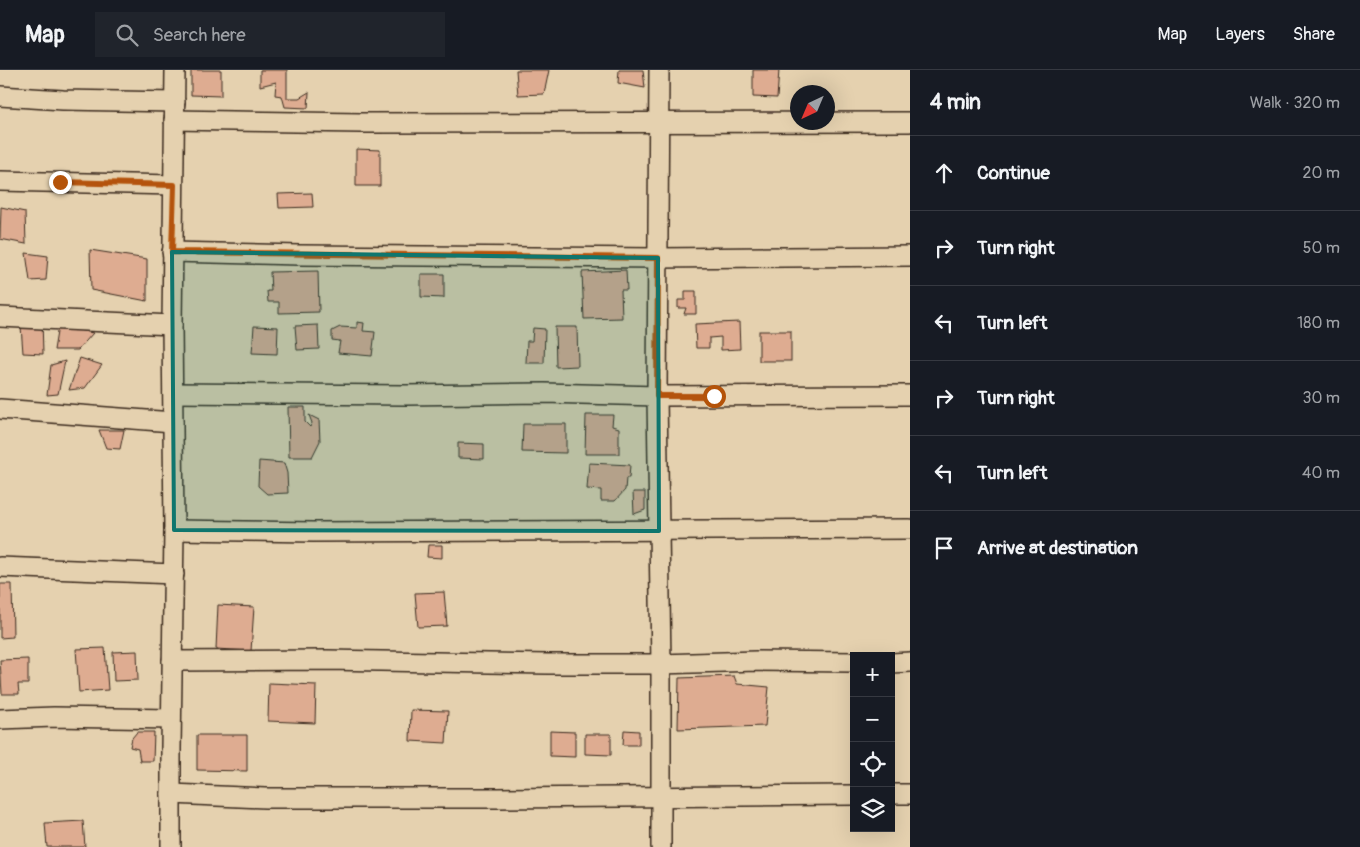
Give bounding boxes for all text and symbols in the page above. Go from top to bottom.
search box [95,12,445,57]
text: Map [25,20,65,49]
icon: search [113,21,141,49]
text: Search here [153,23,246,47]
text: Map [1158,23,1187,46]
text: Layers [1215,23,1265,46]
text: Share [1293,23,1335,46]
north arrow [790,85,835,130]
text: 4 min [930,89,981,116]
text: Walk · 320 m [1250,93,1340,113]
icon: ahead [930,159,958,187]
text: Continue [977,161,1050,185]
text: 20 m [1302,163,1340,183]
route end [49,171,72,194]
icon: right [930,234,958,262]
text: Turn right [977,236,1055,260]
text: 50 m [1303,238,1340,258]
icon: left [930,309,958,337]
text: Turn left [977,311,1047,335]
text: 180 m [1297,313,1340,333]
icon: right [930,384,958,412]
route start [703,385,726,408]
text: Turn right [977,386,1055,410]
text: 30 m [1302,388,1340,408]
icon: left [930,459,958,487]
text: Turn left [977,461,1047,485]
text: 40 m [1302,463,1340,483]
icon: arrive [930,534,958,562]
text: Arrive at destination [977,536,1138,560]
map controls [850,652,895,832]
button: + [850,652,895,697]
button: − [850,697,895,742]
button: locate [850,742,895,787]
button: layers [850,787,895,832]

